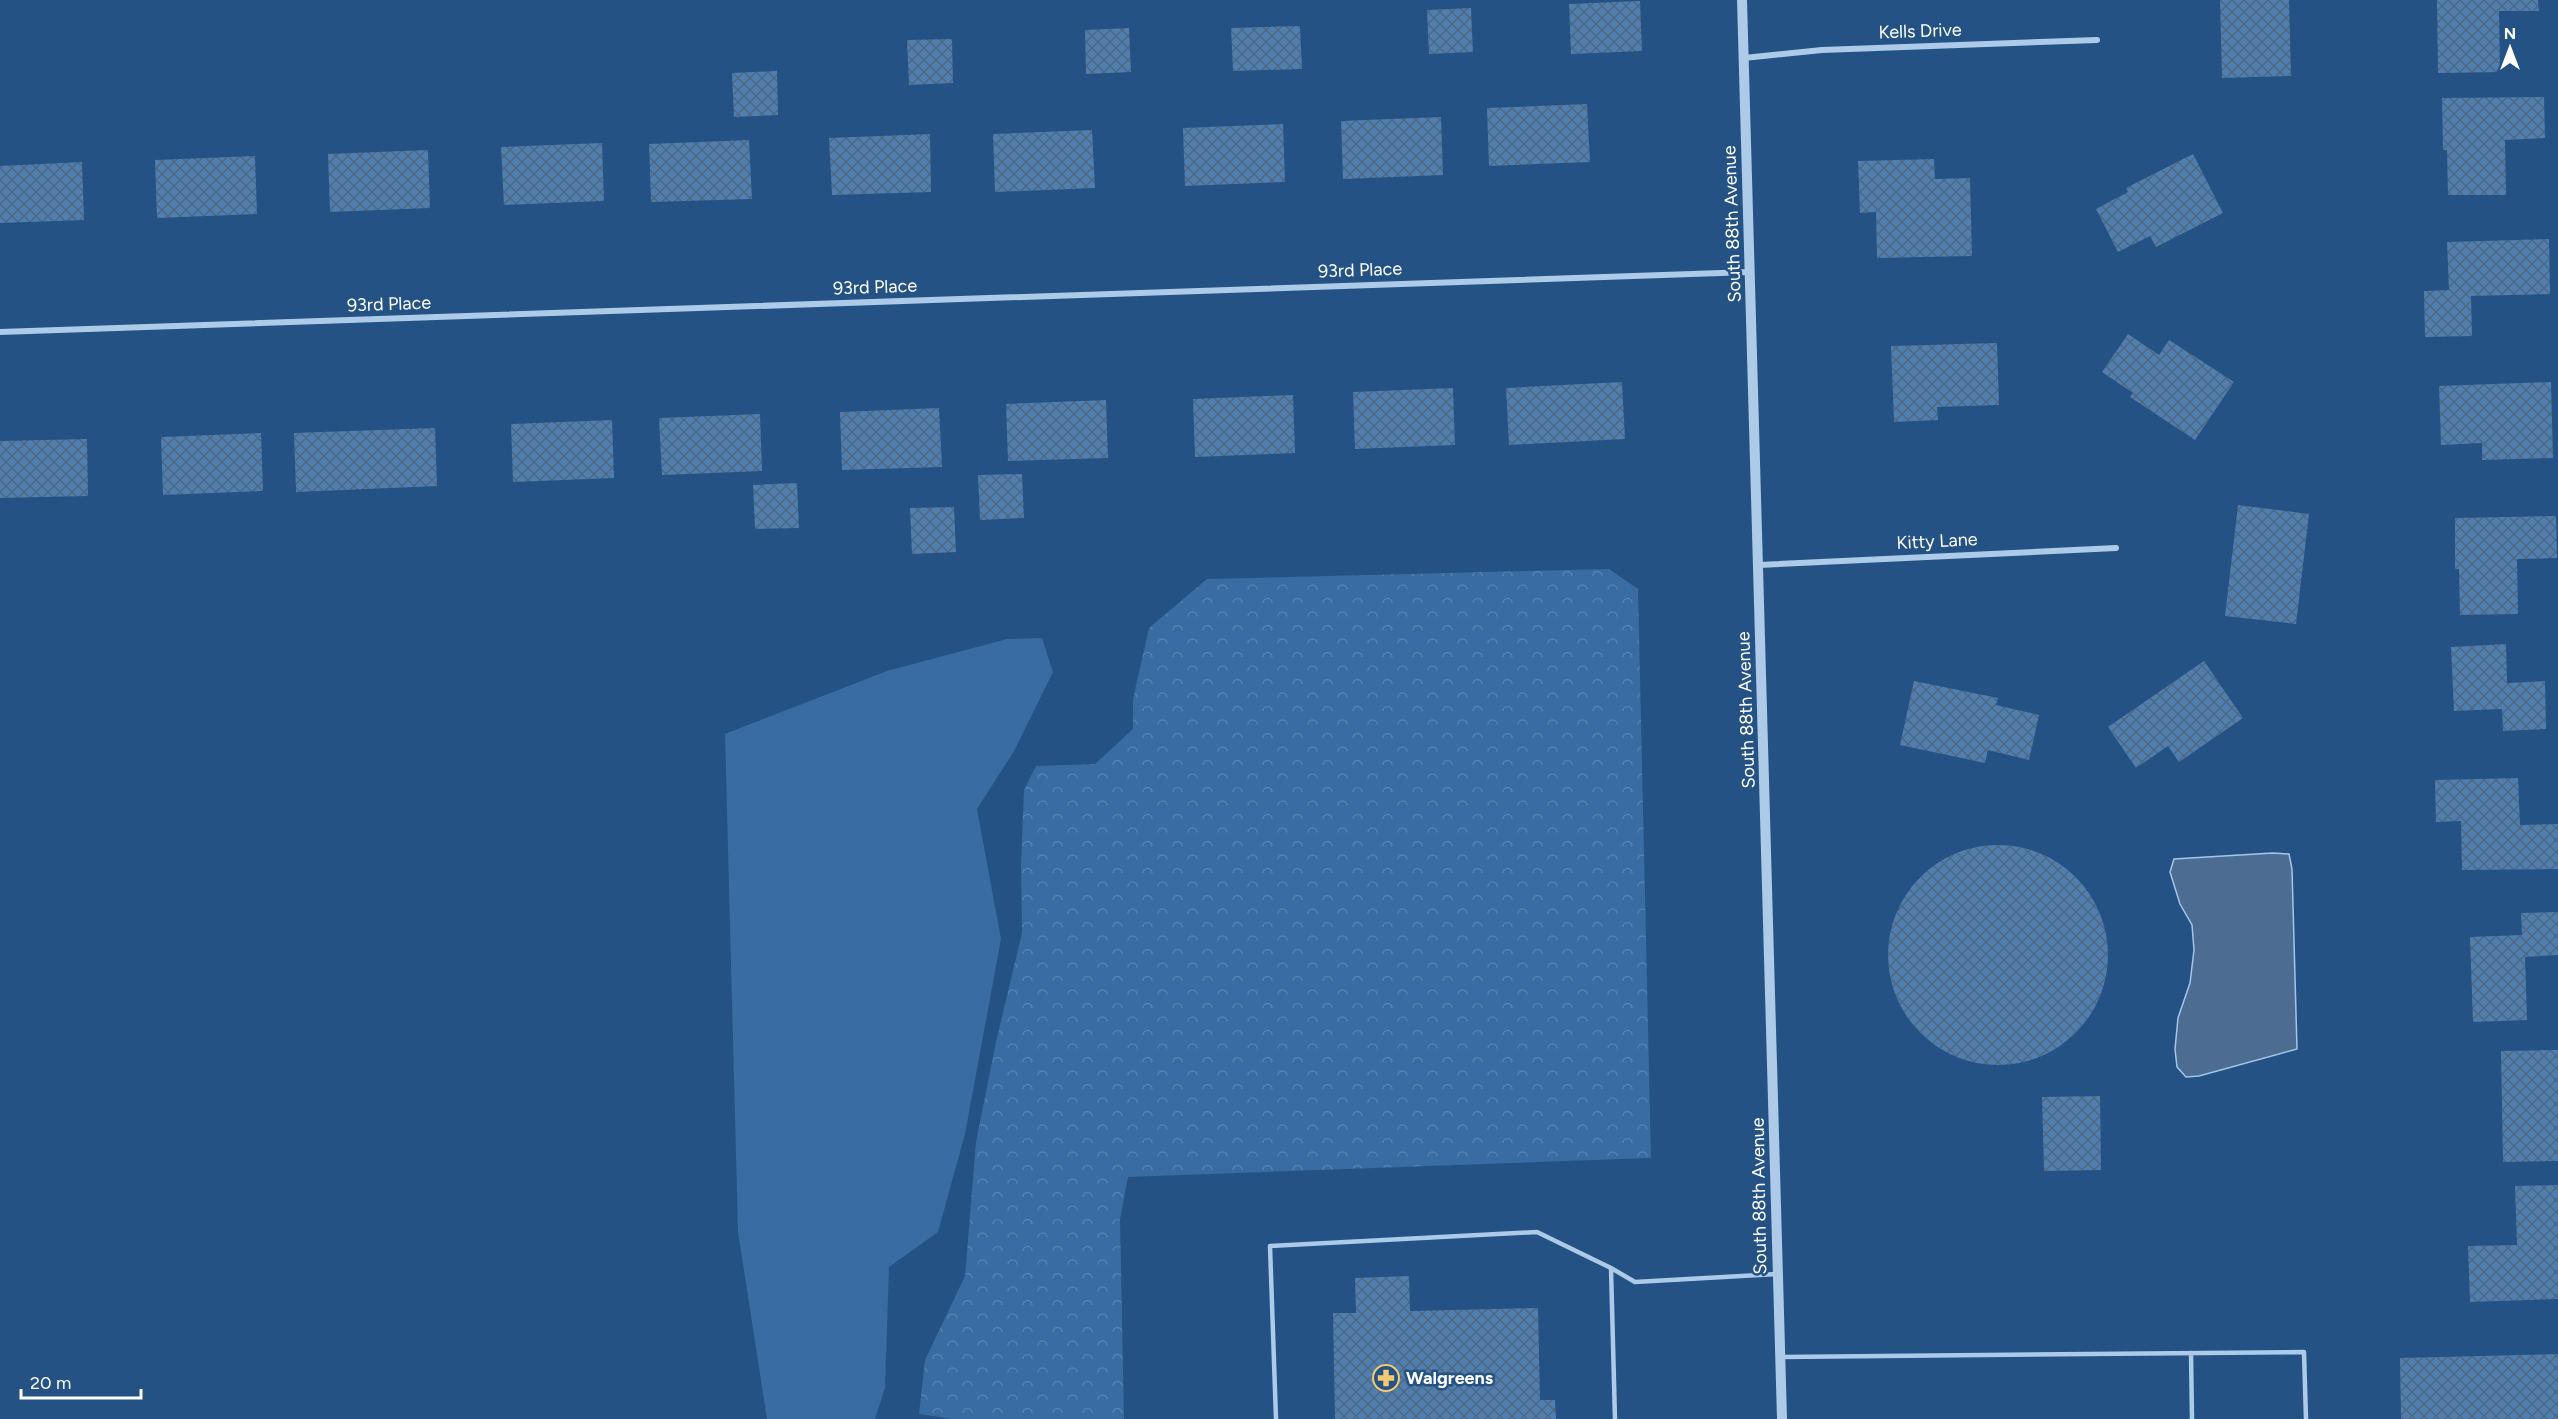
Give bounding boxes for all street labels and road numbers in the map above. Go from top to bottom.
street label: Kells Drive [1878,19,1962,43]
street label: South 88th Avenue [1718,145,1746,303]
street label: 93rd Place [1318,258,1403,282]
street label: 93rd Place [833,275,918,299]
street label: 93rd Place [347,292,432,316]
street label: Kitty Lane [1896,528,1978,554]
street label: South 88th Avenue [1732,631,1760,789]
street label: South 88th Avenue [1747,1117,1771,1275]

